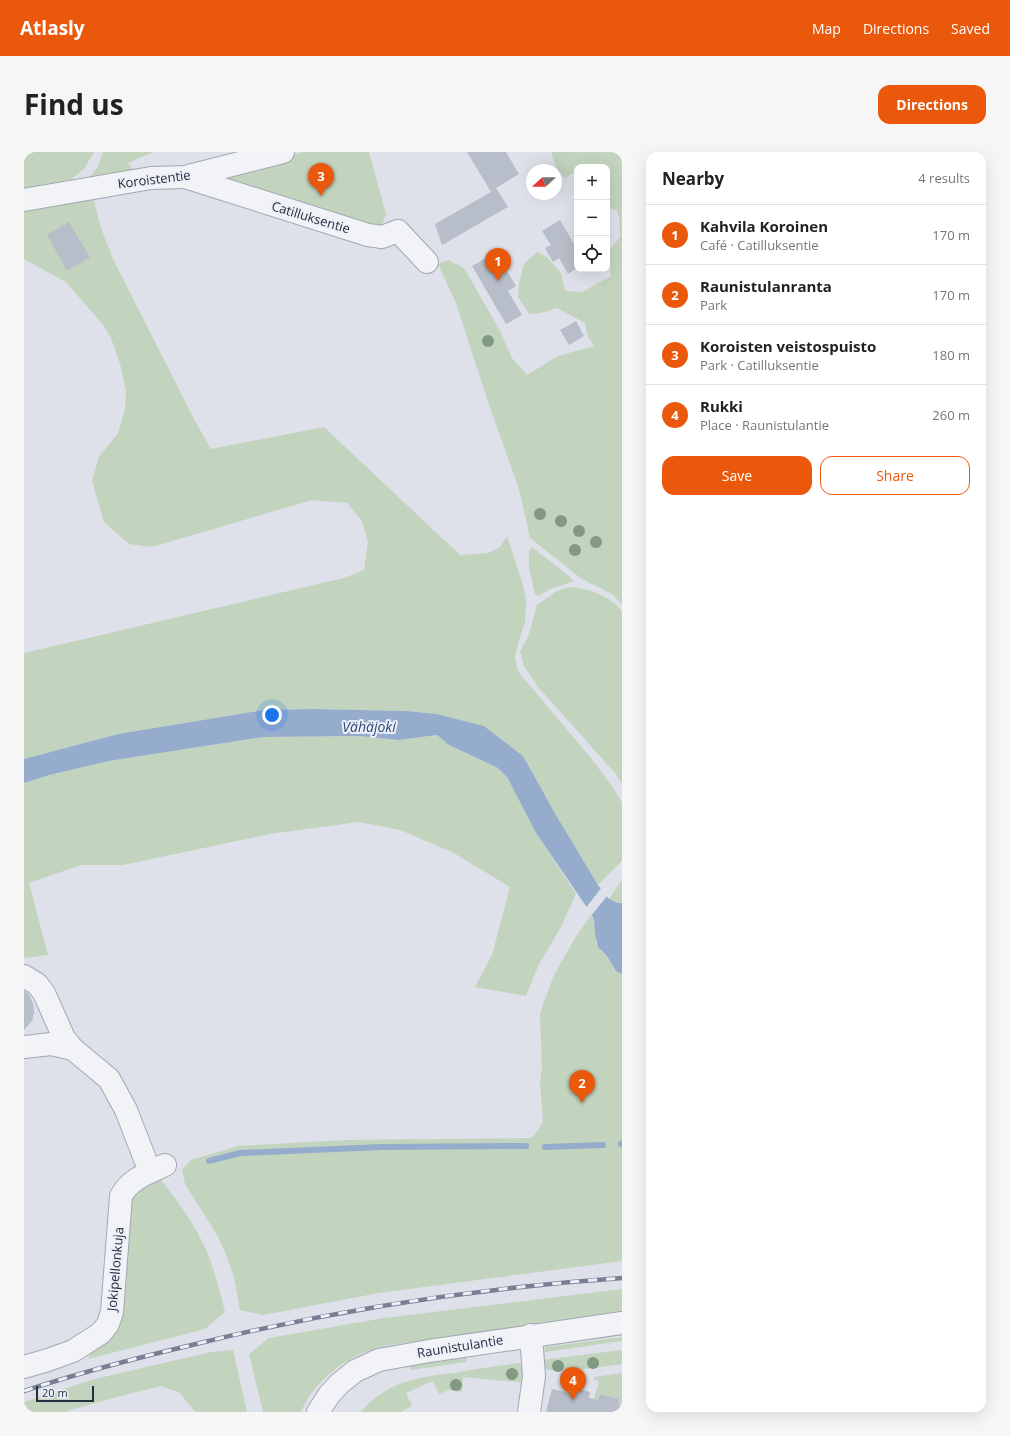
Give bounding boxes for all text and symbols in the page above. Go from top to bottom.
text: Atlasly [20,15,85,41]
text: Map [812,19,841,38]
text: Directions [863,19,929,38]
text: Saved [951,19,990,38]
text: Find us [24,85,124,123]
button: Directions [878,85,986,124]
pin: 3 [308,163,334,196]
north arrow [526,164,562,200]
map controls [574,164,610,272]
button: + [574,164,610,200]
street label: Koroistentie [116,166,192,192]
text: Nearby [662,167,724,190]
text: 4 results [918,169,970,187]
street label: Catilluksentie [269,196,353,238]
button: − [574,200,610,236]
text: Kahvila Koroinen [700,216,828,236]
text: 1 [671,226,679,244]
text: 170 m [932,226,970,244]
button: locate [574,236,610,272]
text: Café · Catilluksentie [700,236,819,254]
pin: 1 [485,248,511,281]
text: Raunistulanranta [700,276,832,296]
text: 2 [671,286,679,304]
text: 170 m [932,286,970,304]
text: Park [700,296,727,314]
text: Koroisten veistospuisto [700,336,876,356]
text: 3 [671,346,679,364]
text: 180 m [932,346,970,364]
text: Park · Catilluksentie [700,356,819,374]
text: Rukki [700,396,743,416]
text: 4 [671,406,679,424]
text: 260 m [932,406,970,424]
text: Place · Raunistulantie [700,416,829,434]
button: Save [662,456,812,495]
button: Share [820,456,970,495]
your location [262,705,282,725]
water label: Vähäjoki [342,717,396,736]
pin: 2 [569,1070,595,1103]
street label: Jokipellonkuja [102,1226,128,1314]
street label: Raunistulantie [416,1330,504,1362]
pin: 4 [560,1367,586,1400]
scale bar [36,1384,94,1403]
text: 20 m [42,1385,68,1400]

